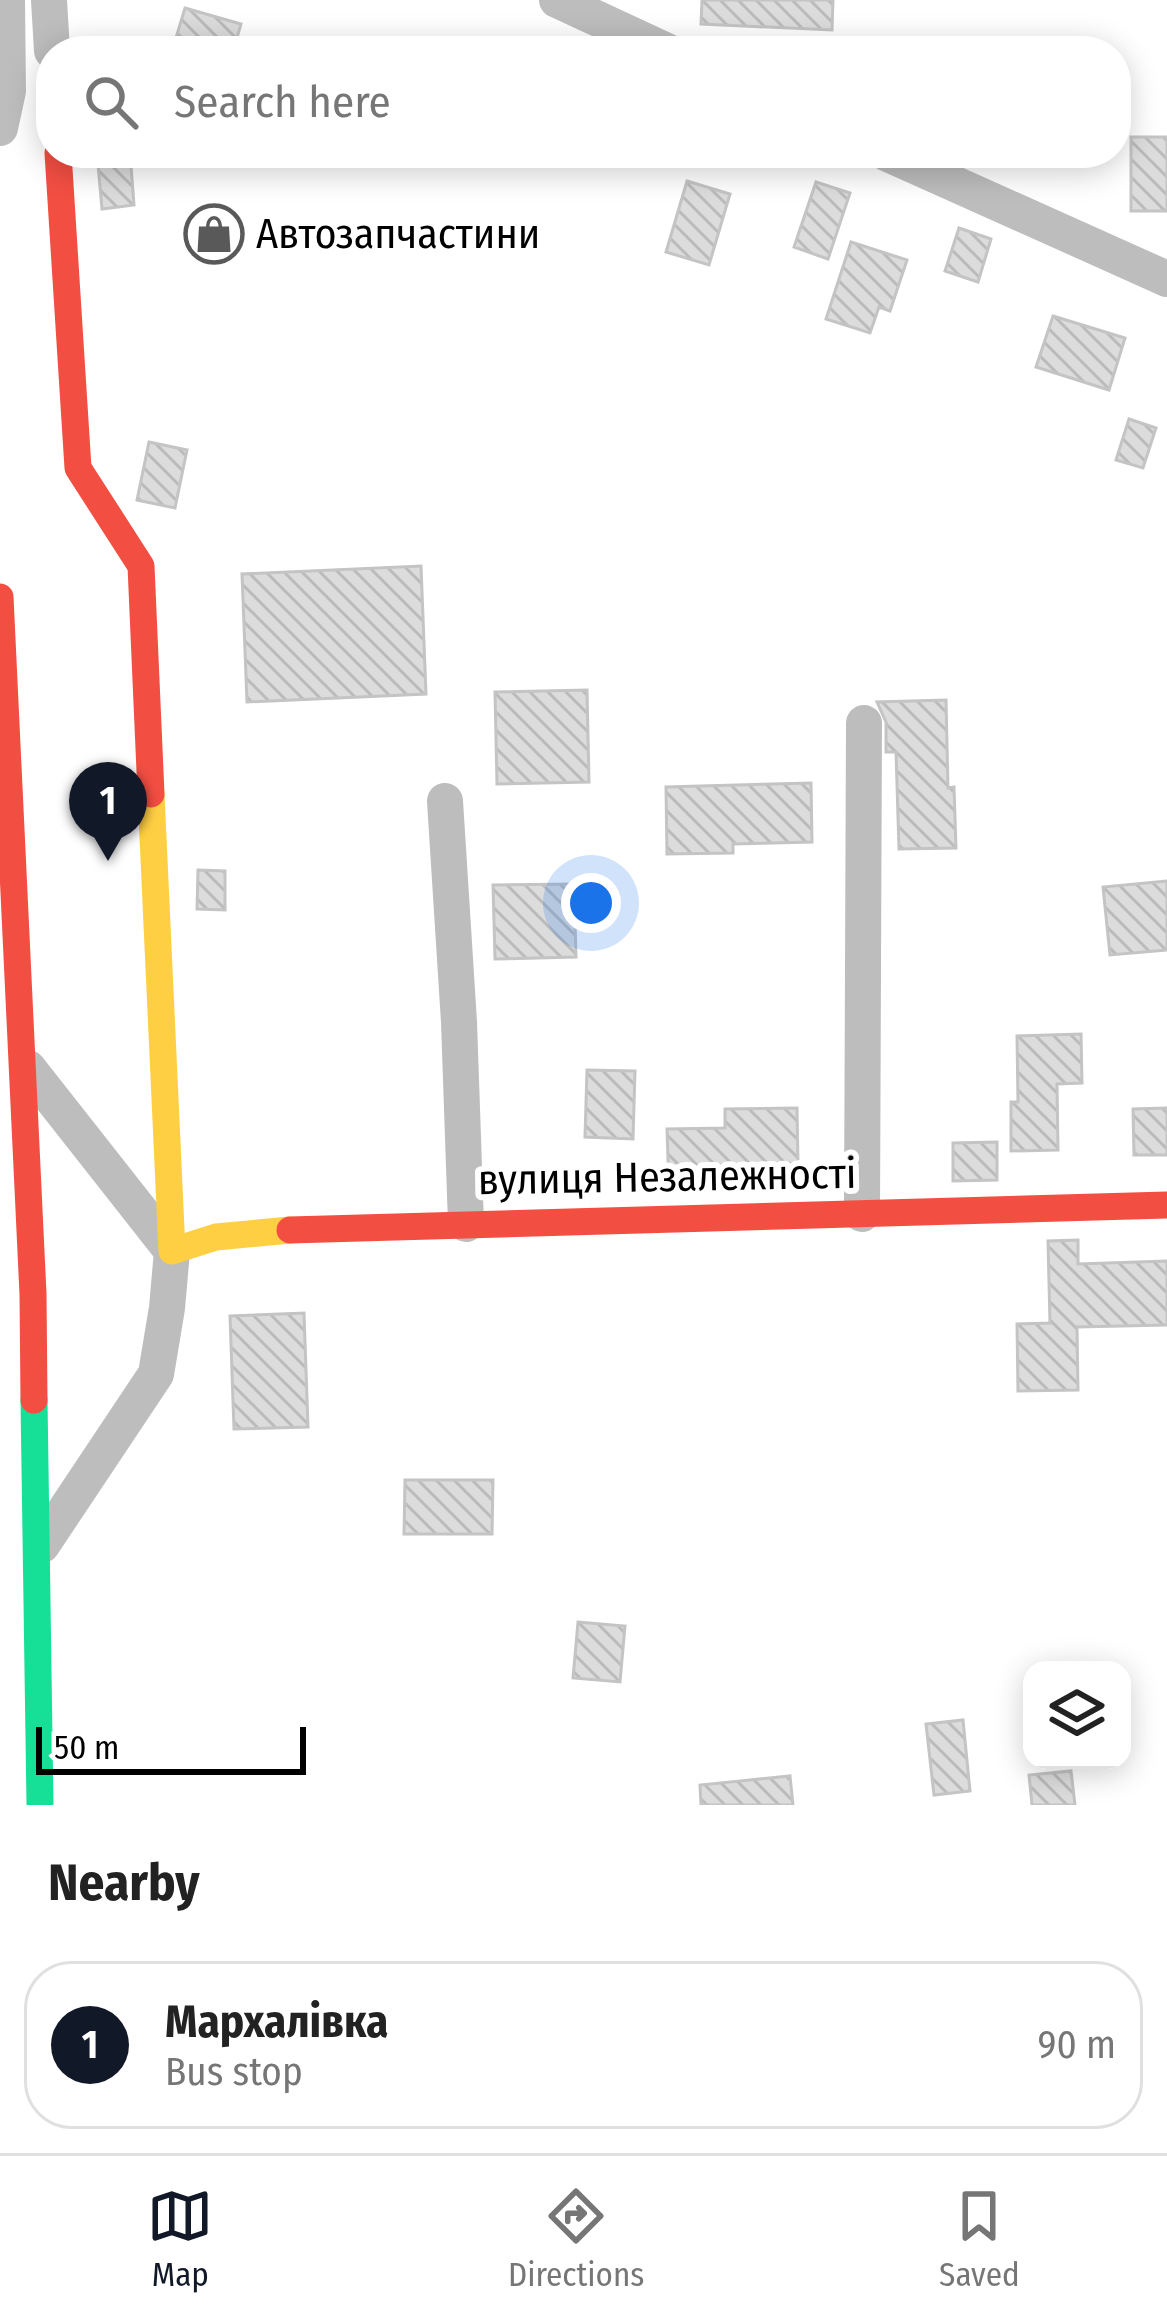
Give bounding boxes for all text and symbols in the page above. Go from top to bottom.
search box [36,36,1131,168]
icon: search [78,69,144,135]
text: Search here [174,75,391,129]
shop icon: Автозапчастини [183,203,245,265]
place label: Автозапчастини [256,209,540,259]
pin: 1 [69,762,147,861]
your location [561,873,621,933]
street label: вулиця Незалежності [477,1149,857,1205]
map controls [1023,1661,1131,1769]
button: layers [1023,1661,1131,1769]
scale bar [36,1721,306,1774]
text: 50 m [54,1728,119,1768]
text: Nearby [48,1852,200,1914]
text: Мархалівка [165,1995,388,2049]
text: 1 [82,2022,98,2068]
text: 90 m [1038,2022,1116,2068]
text: Bus stop [165,2049,303,2095]
tab: Map [147,2183,213,2295]
tab: Directions [508,2183,644,2295]
tab: Saved [939,2183,1020,2295]

